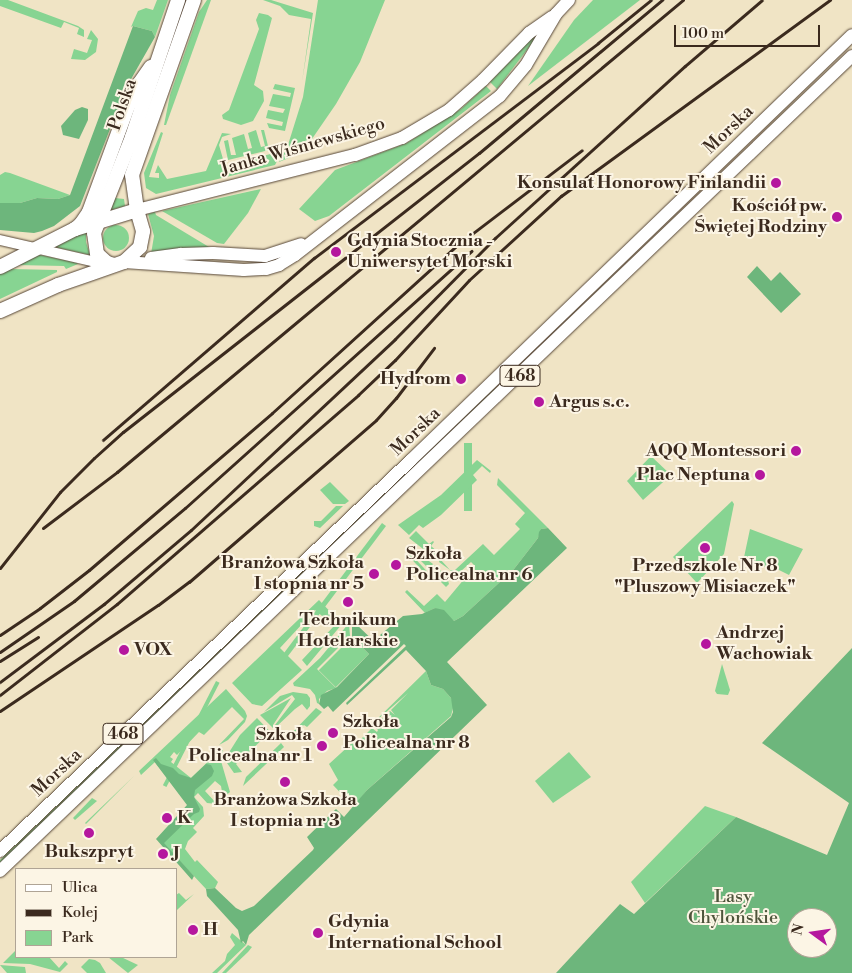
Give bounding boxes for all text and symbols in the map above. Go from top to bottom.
scale bar [677,15,823,47]
text: 100 m [682,24,724,43]
street label: Polska [104,76,142,134]
street label: Morska [700,101,758,159]
street label: Janka Wiśniewskiego [218,113,388,181]
place label: Konsulat Honorowy Finlandii [517,172,766,194]
marker: Konsulat Honorowy Finlandii [770,177,782,189]
place label: Kościół pw. Świętej Rodziny [695,196,827,238]
marker: Kościół pw. Świętej Rodziny [831,211,843,223]
place label: Gdynia Stocznia - Uniwersytet Morski [347,231,512,274]
marker: Gdynia Stocznia - Uniwersytet Morski [329,245,343,259]
road number: 468 [499,362,541,390]
place label: Hydrom [380,368,451,390]
marker: Hydrom [455,373,467,385]
place label: Argus s.c. [549,391,630,413]
marker: Argus s.c. [533,396,545,408]
street label: Morska [387,403,445,461]
place label: AQQ Montessori [646,440,786,462]
marker: AQQ Montessori [790,445,802,457]
place label: Plac Neptuna [636,464,750,486]
marker: Plac Neptuna [754,469,766,481]
marker: Przedszkole Nr 8 "Pluszowy Misiaczek" [699,542,711,554]
place label: Szkoła Policealna nr 6 [406,544,533,586]
place label: Branżowa Szkoła I stopnia nr 5 [221,553,364,596]
place label: Przedszkole Nr 8 "Pluszowy Misiaczek" [615,556,795,598]
marker: Szkoła Policealna nr 6 [390,559,402,571]
marker: Branżowa Szkoła I stopnia nr 5 [368,568,380,580]
marker: Technikum Hotelarskie [342,596,354,608]
place label: Technikum Hotelarskie [298,610,398,652]
place label: Andrzej Wachowiak [716,623,812,666]
marker: Andrzej Wachowiak [700,638,712,650]
place label: VOX [134,639,172,661]
marker: VOX [118,644,130,656]
place label: Szkoła Policealna nr 8 [343,712,470,754]
road number: 468 [102,721,144,748]
place label: Szkoła Policealna nr 1 [188,725,312,768]
marker: Szkoła Policealna nr 8 [327,727,339,739]
marker: Szkoła Policealna nr 1 [316,740,328,752]
street label: Morska [27,744,87,802]
marker: Branżowa Szkoła I stopnia nr 3 [279,776,291,788]
place label: Branżowa Szkoła I stopnia nr 3 [213,790,357,832]
place label: K [177,807,192,829]
marker: K [161,812,173,824]
marker: Bukszpryt [83,827,95,839]
place label: Bukszpryt [45,841,133,863]
place label: J [173,843,180,865]
marker: J [157,848,169,860]
legend [15,868,178,958]
text: Ulica [62,878,98,897]
park label: Lasy Chylońskie [688,887,778,930]
text: Kolej [62,903,98,922]
north arrow [787,908,837,958]
place label: Gdynia International School [328,912,502,954]
place label: H [203,919,218,941]
text: N [788,922,808,937]
marker: H [187,924,199,936]
marker: Gdynia International School [312,927,324,939]
text: Park [62,928,93,947]

